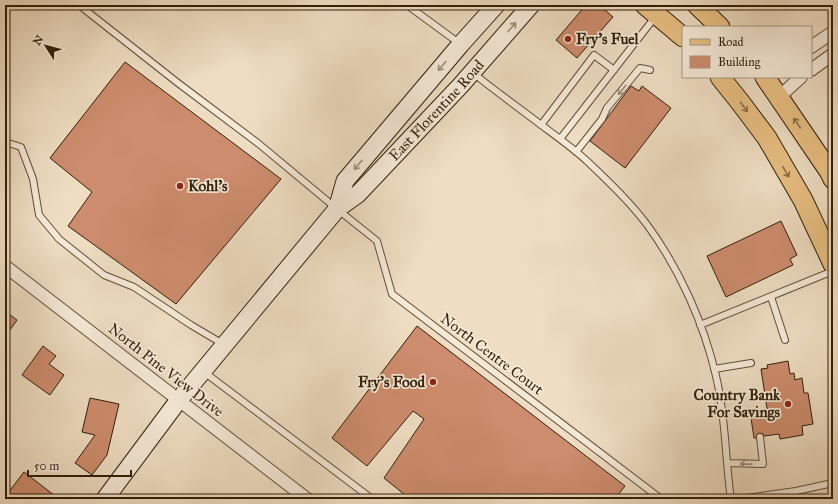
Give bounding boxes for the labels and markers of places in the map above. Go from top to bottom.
place label: Fry's Fuel [576,30,640,49]
marker: Fry's Fuel [563,34,573,44]
place label: Kohl's [188,177,228,195]
marker: Kohl's [175,181,185,191]
place label: Fry's Food [358,373,425,392]
marker: Fry's Food [428,377,438,387]
place label: Country Bank For Savings [694,386,781,422]
marker: Country Bank For Savings [783,399,793,409]

